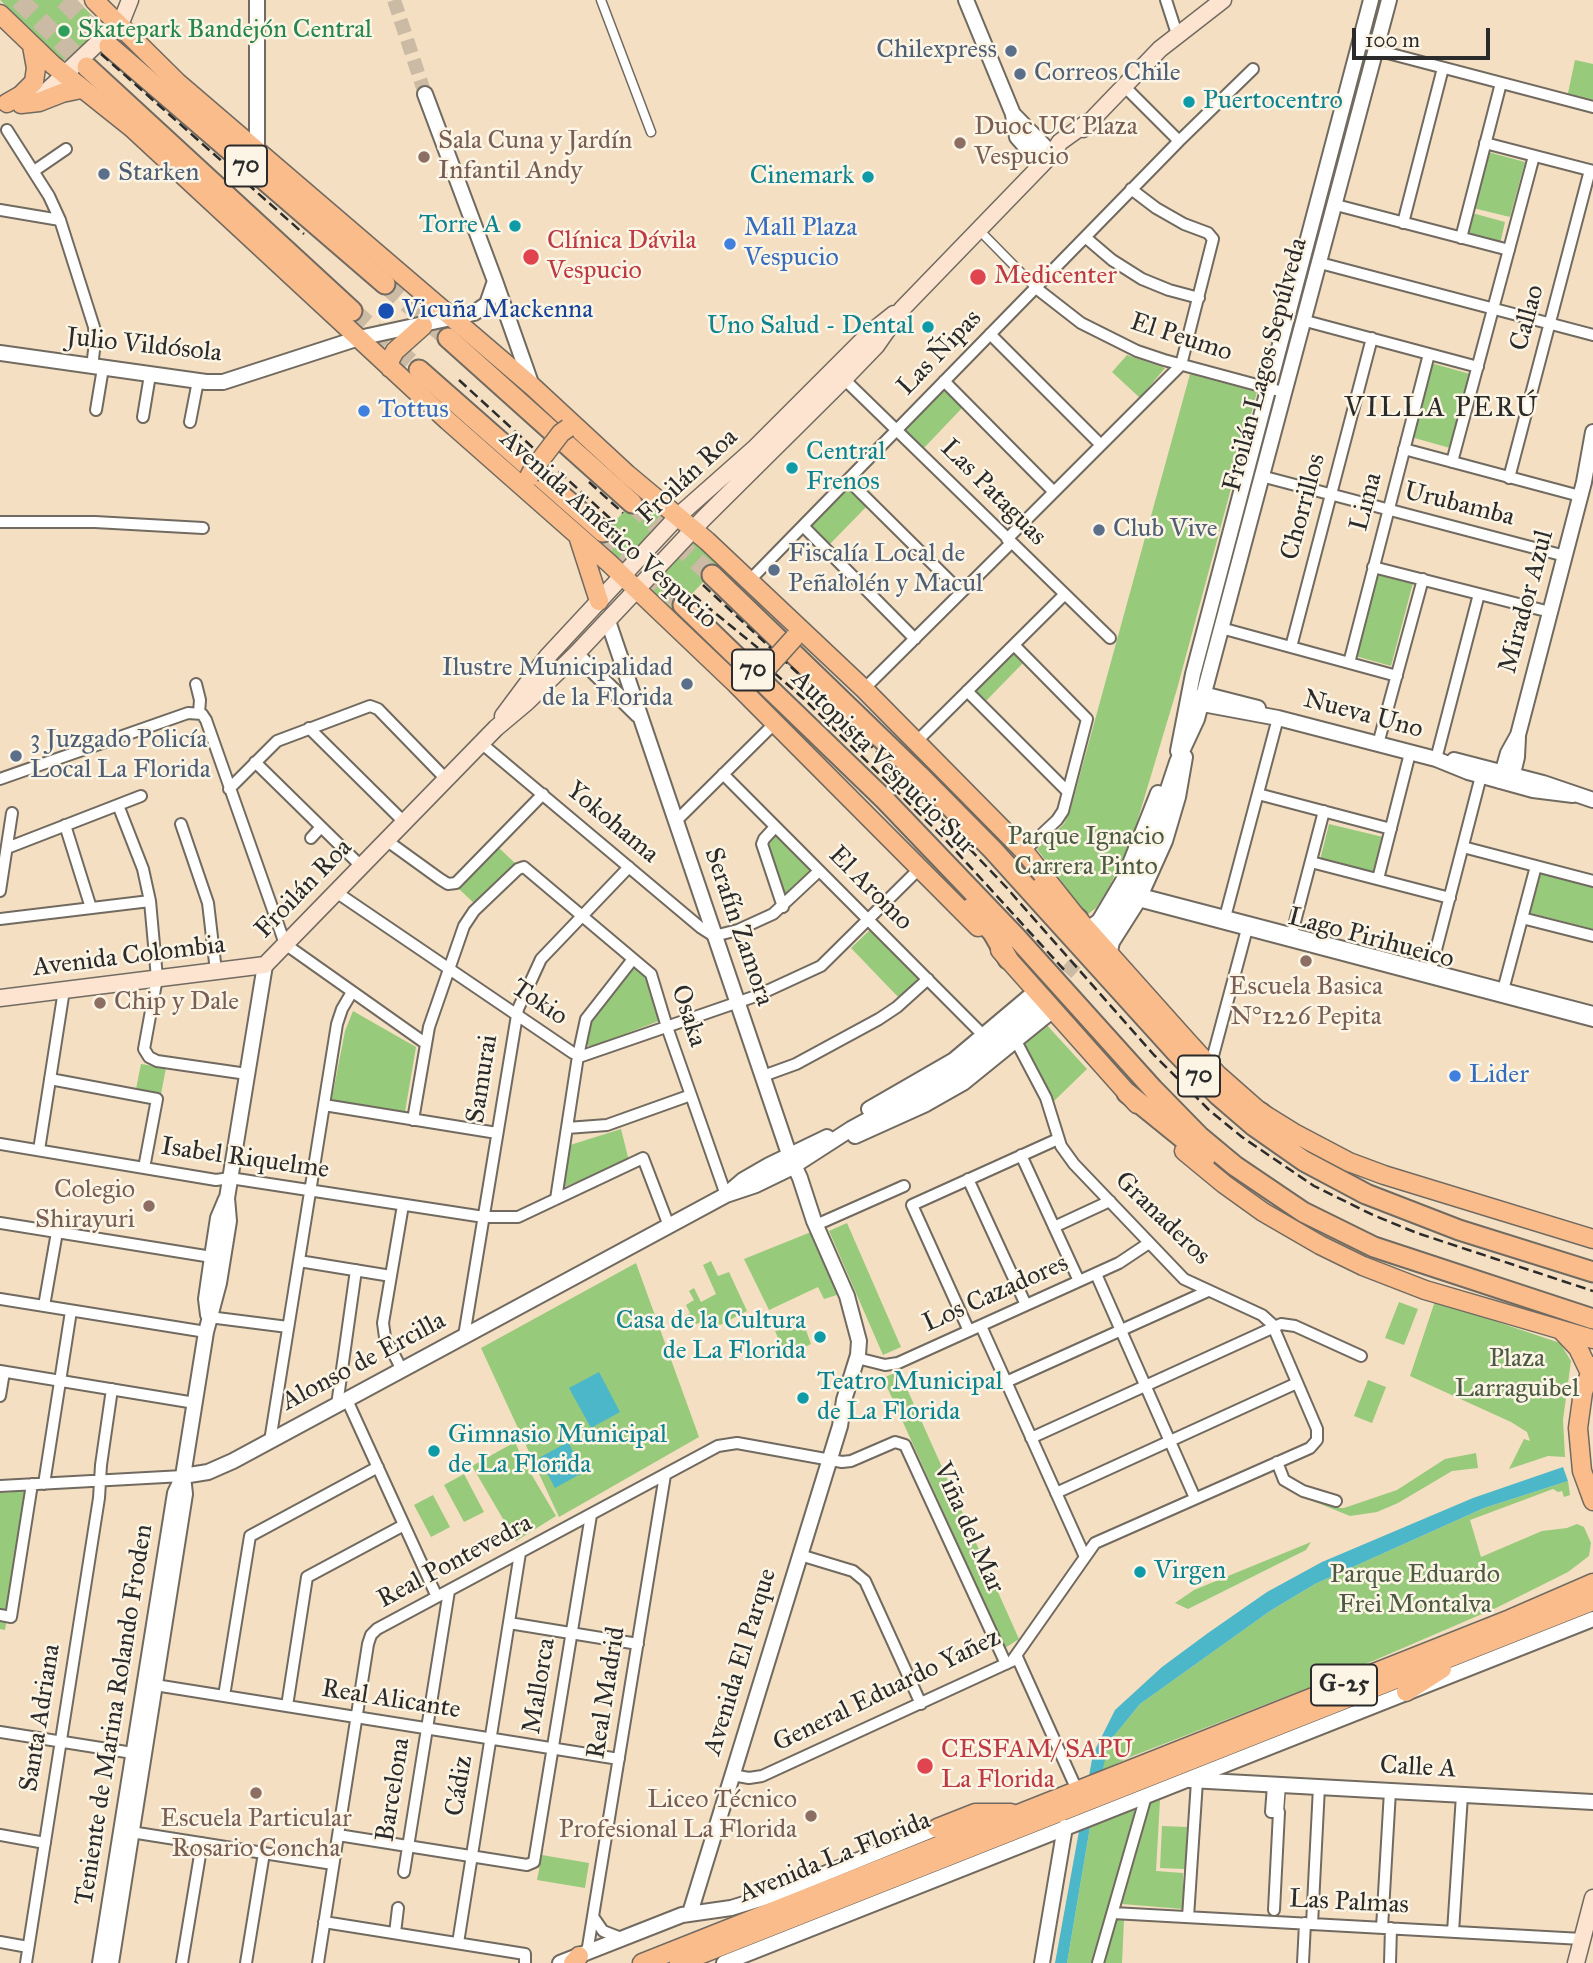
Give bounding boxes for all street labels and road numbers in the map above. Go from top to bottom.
road number: 70 [225,146,267,186]
street label: Froilán Lagos Sepúlveda [1217,235,1315,495]
street label: Callao [1504,282,1552,354]
street label: Las Ñipas [891,303,989,403]
street label: El Peumo [1126,307,1236,369]
street label: Julio Vildósola [65,322,223,370]
street label: Froilán Roa [631,422,745,532]
street label: Avenida Américo Vespucio [493,424,723,636]
street label: Las Pataguas [933,433,1053,553]
street label: Chorrillos [1275,450,1333,564]
street label: Lima [1344,469,1390,535]
street label: Urubamba [1401,476,1517,534]
street label: Mirador Azul [1493,527,1561,677]
road number: 70 [732,650,774,690]
street label: Autopista Vespucio Sur [784,664,982,862]
street label: Nueva Uno [1300,684,1426,746]
street label: Yokohama [559,775,665,871]
street label: Froilán Roa [249,833,359,945]
street label: El Aromo [821,840,919,938]
street label: Serafín Zamora [696,844,780,1010]
street label: Lago Pirihueico [1285,902,1457,976]
street label: Avenida Colombia [31,930,227,984]
street label: Tokio [505,973,573,1033]
street label: Osaka [663,981,713,1051]
street label: Samurai [461,1032,505,1126]
road number: 70 [1178,1056,1220,1096]
street label: Isabel Riquelme [159,1132,331,1186]
street label: Granaderos [1108,1166,1216,1272]
street label: Los Cazadores [919,1248,1073,1340]
street label: Alonso de Ercilla [277,1306,451,1418]
street label: Viña del Mar [925,1458,1011,1598]
street label: Real Pontevedra [372,1508,538,1616]
street label: Teniente de Marina Rolando Froden [69,1522,161,1908]
street label: Avenida El Parque [698,1565,784,1759]
street label: General Eduardo Yañez [768,1622,1006,1760]
street label: Real Madrid [581,1625,633,1761]
street label: Mallorca [517,1636,563,1736]
street label: Santa Adriana [14,1642,68,1794]
road number: G-25 [1311,1665,1377,1706]
street label: Real Alicante [319,1674,463,1726]
street label: Barcelona [370,1736,418,1844]
street label: Calle A [1379,1750,1457,1786]
street label: Cádiz [440,1753,480,1819]
street label: Avenida La Florida [735,1805,935,1911]
street label: Las Palmas [1288,1884,1410,1922]

